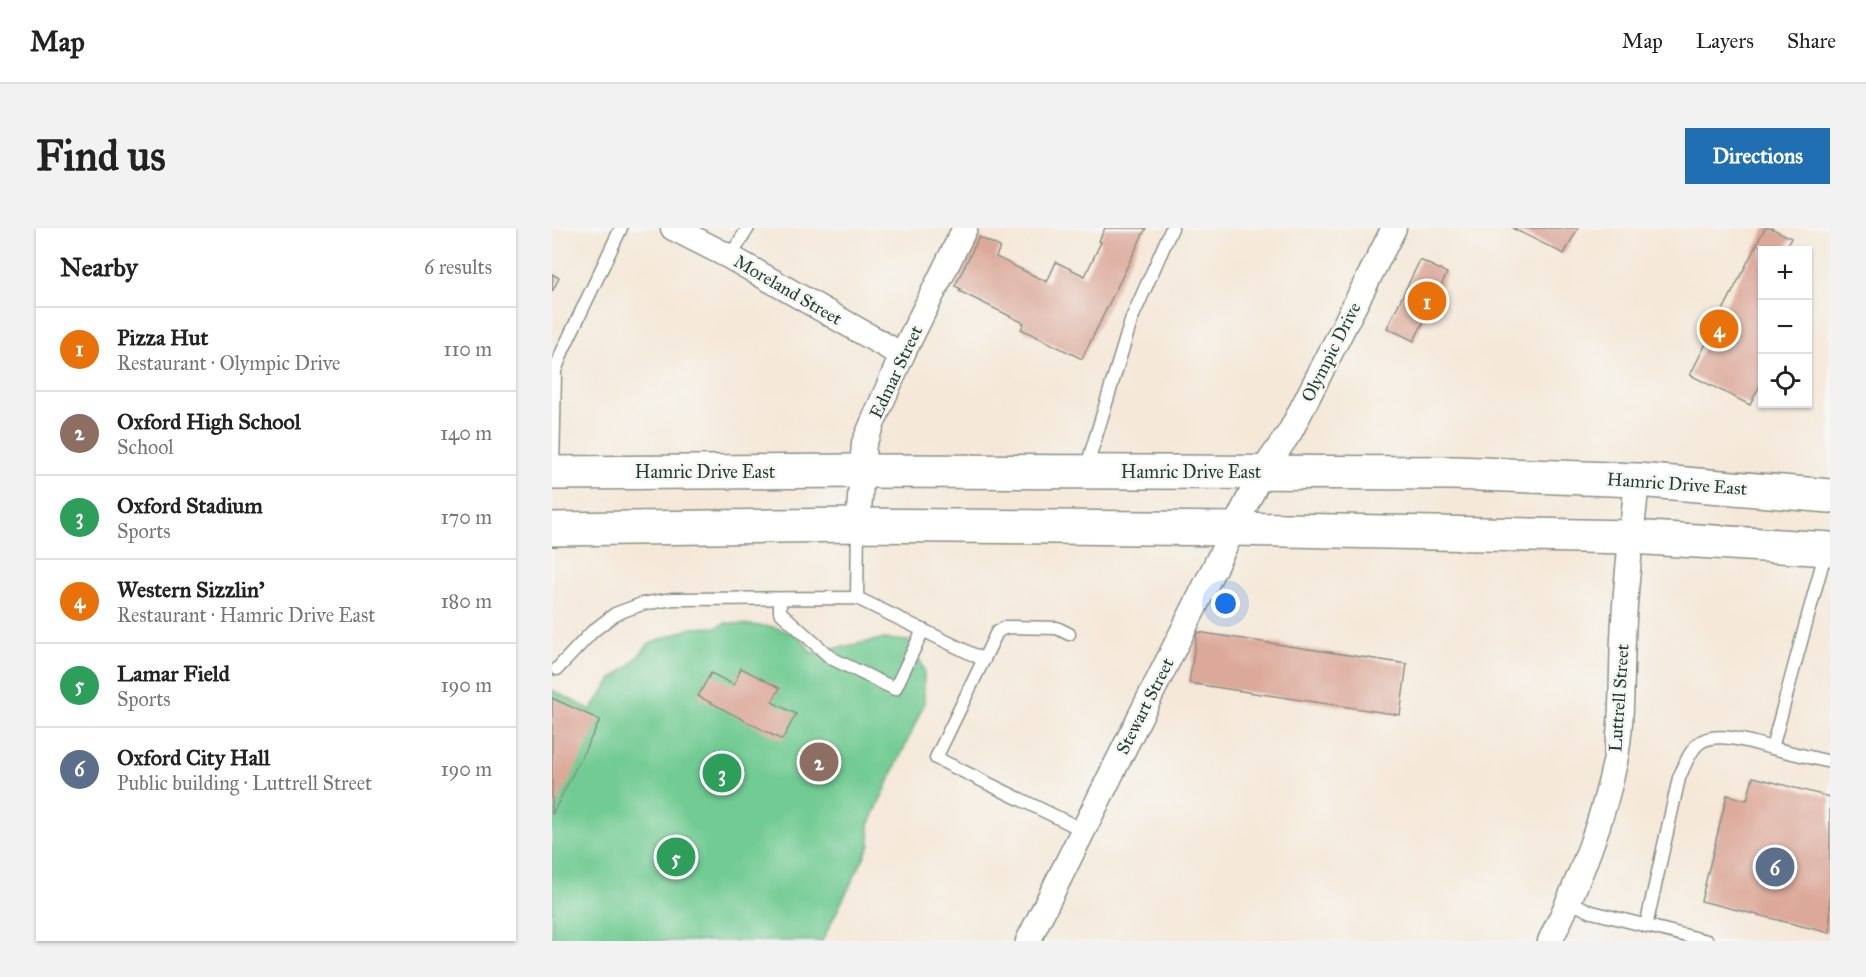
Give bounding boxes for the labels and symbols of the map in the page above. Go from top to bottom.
street label: Moreland Street [730,250,847,330]
pin: 1 [1408,278,1446,324]
street label: Olympic Drive [1296,299,1366,405]
pin: 4 [1700,306,1738,352]
street label: Edmar Street [865,321,927,422]
street label: Hamric Drive East [635,461,776,483]
street label: Hamric Drive East [1121,461,1262,483]
street label: Hamric Drive East [1606,468,1748,500]
your location [1211,589,1240,618]
street label: Luttrell Street [1604,643,1634,753]
street label: Stewart Street [1111,654,1179,758]
pin: 2 [800,740,838,784]
pin: 3 [702,750,742,796]
pin: 5 [656,834,696,880]
pin: 6 [1756,844,1794,890]

